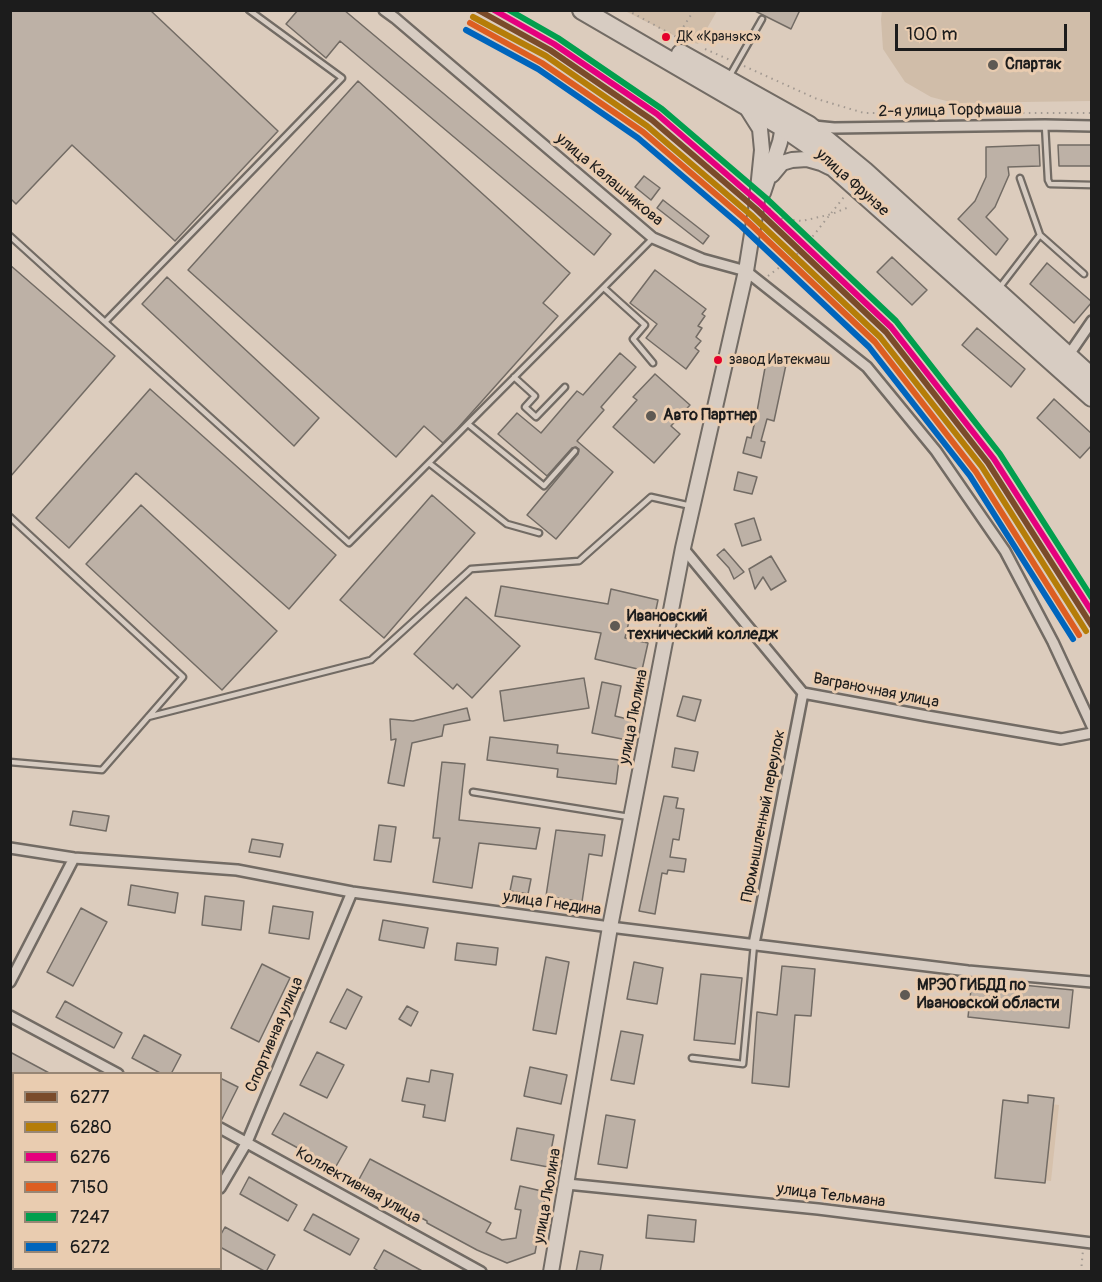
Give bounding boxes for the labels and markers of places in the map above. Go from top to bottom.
place label: ДК «Кранэкс» [677,29,761,45]
marker: ДК «Кранэкс» [660,31,672,43]
place label: Спартак [1005,55,1062,75]
marker: Спартак [986,58,1000,72]
place label: завод Ивтекмаш [729,352,830,368]
marker: завод Ивтекмаш [712,354,724,366]
place label: Авто Партнер [663,406,757,426]
marker: Авто Партнер [644,409,658,423]
place label: Ивановский технический колледж [627,607,778,645]
marker: Ивановский технический колледж [608,619,622,633]
place label: МРЭО ГИБДД по Ивановской области [917,976,1059,1014]
marker: МРЭО ГИБДД по Ивановской области [898,988,912,1002]

